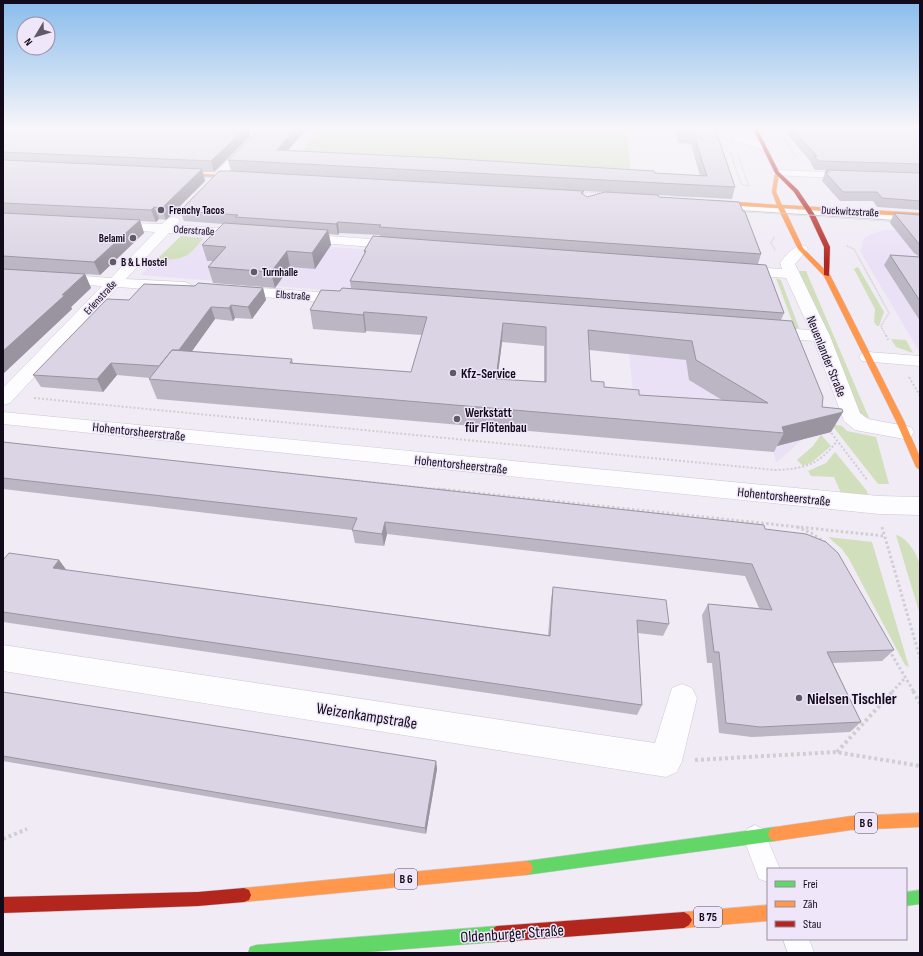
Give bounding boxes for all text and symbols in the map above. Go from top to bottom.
north arrow [16,16,56,56]
text: N [22,35,35,48]
street label: Duckwitzstraße [821,203,879,220]
place label: Frenchy Tacos [169,204,224,217]
marker: Frenchy Tacos [156,205,166,215]
street label: Oderstraße [173,223,215,238]
place label: Belami [99,232,125,245]
marker: Belami [128,233,138,243]
place label: B & L Hostel [121,256,167,269]
marker: B & L Hostel [108,257,118,267]
place label: Turnhalle [262,266,298,279]
marker: Turnhalle [249,267,259,277]
street label: Erlenstraße [81,277,120,317]
street label: Elbstraße [275,288,311,303]
street label: Neuenlander Straße [802,313,850,399]
place label: Kfz-Service [461,366,516,382]
marker: Kfz-Service [448,368,458,378]
place label: Werkstatt für Flötenbau [465,405,527,436]
marker: Werkstatt für Flötenbau [452,414,462,424]
street label: Hohentorsheerstraße [92,419,186,445]
street label: Hohentorsheerstraße [414,452,508,478]
street label: Hohentorsheerstraße [737,484,831,510]
place label: Nielsen Tischler [807,690,897,709]
marker: Nielsen Tischler [794,693,804,703]
street label: Weizenkampstraße [315,699,419,734]
road number: B 6 [855,813,877,833]
legend [767,868,907,940]
road number: B 6 [395,869,417,889]
text: Frei [803,877,818,892]
text: Zäh [803,897,818,912]
road number: B 75 [694,907,722,927]
text: Stau [803,917,821,932]
street label: Oldenburger Straße [460,921,564,948]

